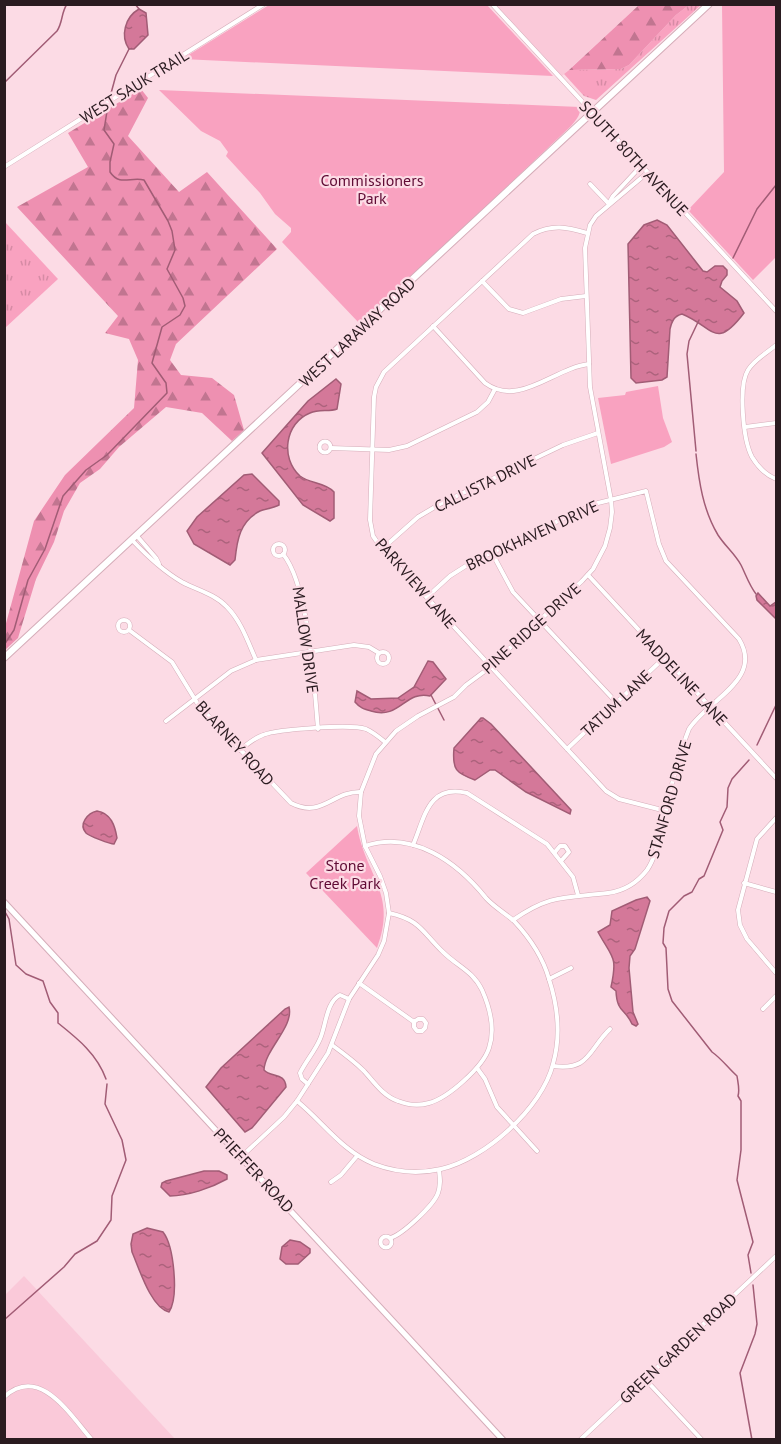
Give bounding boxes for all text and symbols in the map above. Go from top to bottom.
street label: WEST SAUK TRAIL [76,45,192,127]
street label: SOUTH 80TH AVENUE [575,96,693,220]
park label: Commissioners Park [321,170,424,208]
street label: WEST LARAWAY ROAD [295,273,419,391]
street label: CALLISTA DRIVE [431,450,539,516]
street label: BROOKHAVEN DRIVE [462,495,602,575]
street label: PARKVIEW LANE [371,534,461,632]
street label: PINE RIDGE DRIVE [477,578,585,678]
street label: MALLOW DRIVE [289,585,323,695]
street label: MADDELINE LANE [632,624,732,730]
street label: TATUM LANE [576,665,656,741]
street label: BLARNEY ROAD [191,696,279,790]
street label: STANFORD DRIVE [643,738,695,860]
park label: Stone Creek Park [309,855,381,893]
street label: PFIEFFER ROAD [210,1123,298,1217]
street label: GREEN GARDEN ROAD [615,1288,741,1408]

